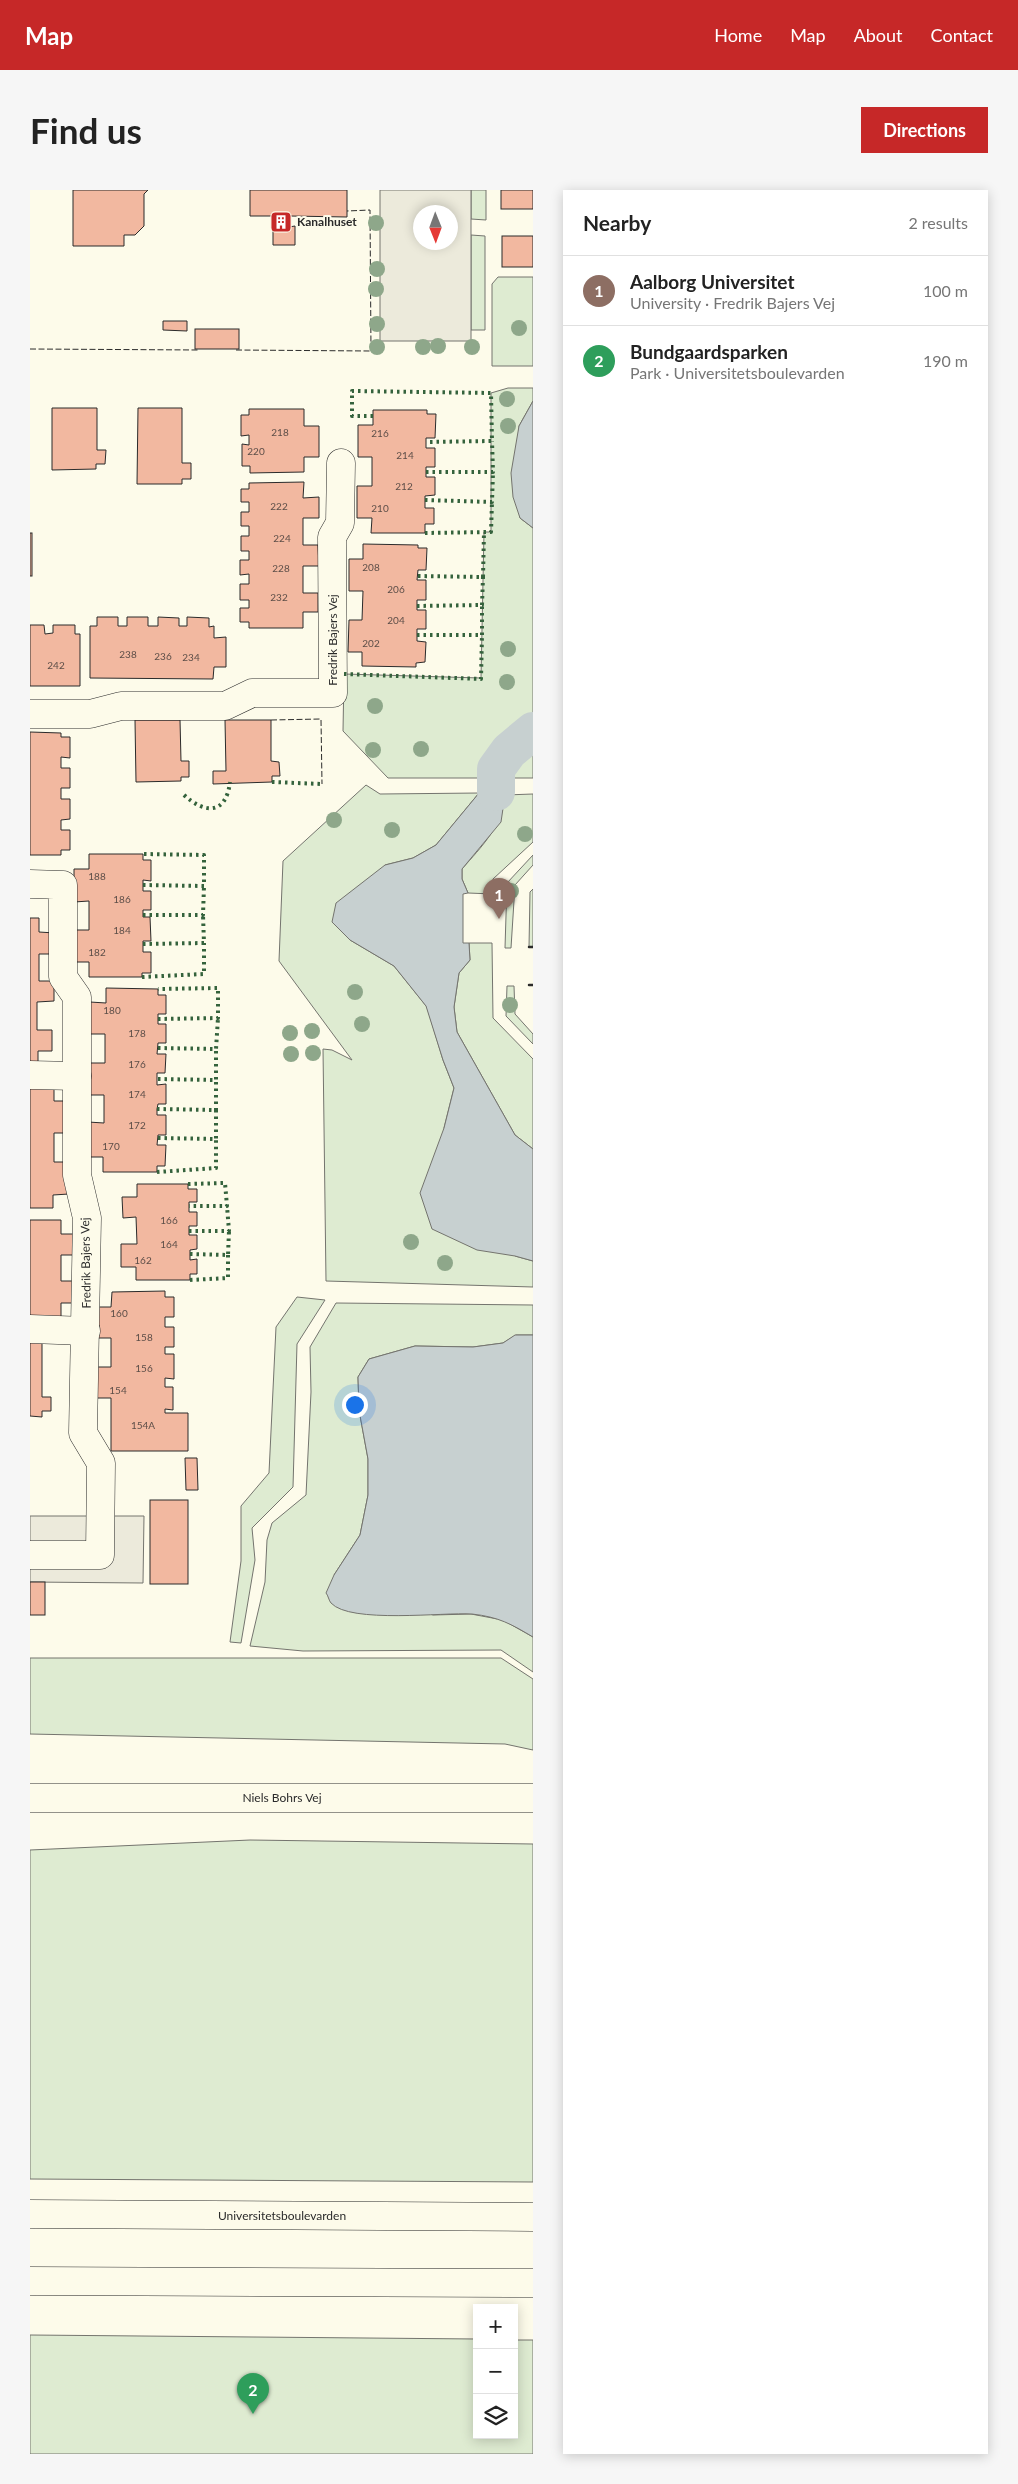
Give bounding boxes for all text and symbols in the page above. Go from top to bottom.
text: Map [25,21,73,50]
text: Home [714,24,762,46]
text: Map [790,24,826,46]
text: About [854,24,903,46]
text: Contact [931,24,993,46]
button: Directions [861,107,988,153]
text: Find us [30,109,142,151]
north arrow [413,205,458,250]
building icon: Kanalhuset [269,210,293,234]
text: Nearby [583,210,651,235]
text: 2 results [908,213,968,232]
place label: Kanalhuset [297,214,357,229]
text: Aalborg Universitet [630,270,794,293]
text: 1 [594,281,604,300]
text: 100 m [923,281,968,300]
text: University · Fredrik Bajers Vej [630,293,835,312]
text: Bundgaardsparken [630,340,788,363]
text: 2 [594,351,604,370]
text: 190 m [923,351,968,370]
text: Park · Universitetsboulevarden [630,363,845,382]
house number: 218 [271,426,289,438]
house number: 216 [371,427,389,439]
house number: 220 [247,445,265,457]
house number: 214 [396,449,414,461]
house number: 212 [395,480,413,492]
house number: 222 [270,500,288,512]
house number: 210 [371,502,389,514]
house number: 224 [273,532,291,544]
house number: 208 [362,561,380,573]
house number: 228 [272,562,290,574]
house number: 206 [387,583,405,595]
house number: 232 [270,591,288,603]
street label: Fredrik Bajers Vej [325,594,340,686]
house number: 204 [387,614,405,626]
house number: 202 [362,637,380,649]
house number: 238 [119,648,137,660]
house number: 236 [154,650,172,662]
house number: 234 [182,651,200,663]
house number: 242 [47,659,65,671]
house number: 188 [88,870,106,882]
pin: 1 [483,878,515,919]
house number: 186 [113,893,131,905]
house number: 184 [113,924,131,936]
house number: 182 [88,946,106,958]
house number: 180 [103,1004,121,1016]
house number: 178 [128,1027,146,1039]
house number: 176 [128,1058,146,1070]
house number: 174 [128,1088,146,1100]
house number: 172 [128,1119,146,1131]
house number: 170 [102,1140,120,1152]
house number: 166 [160,1214,178,1226]
street label: Fredrik Bajers Vej [77,1217,94,1309]
house number: 164 [160,1238,178,1250]
house number: 162 [134,1254,152,1266]
house number: 160 [110,1307,128,1319]
house number: 158 [135,1331,153,1343]
house number: 156 [135,1362,153,1374]
house number: 154 [109,1384,127,1396]
your location [342,1392,368,1418]
house number: 154A [131,1419,155,1431]
street label: Niels Bohrs Vej [242,1790,322,1805]
street label: Universitetsboulevarden [218,2208,346,2223]
map controls [473,2304,518,2439]
button: + [473,2304,518,2349]
button: − [473,2349,518,2394]
pin: 2 [237,2373,269,2414]
button: layers [473,2394,518,2439]

